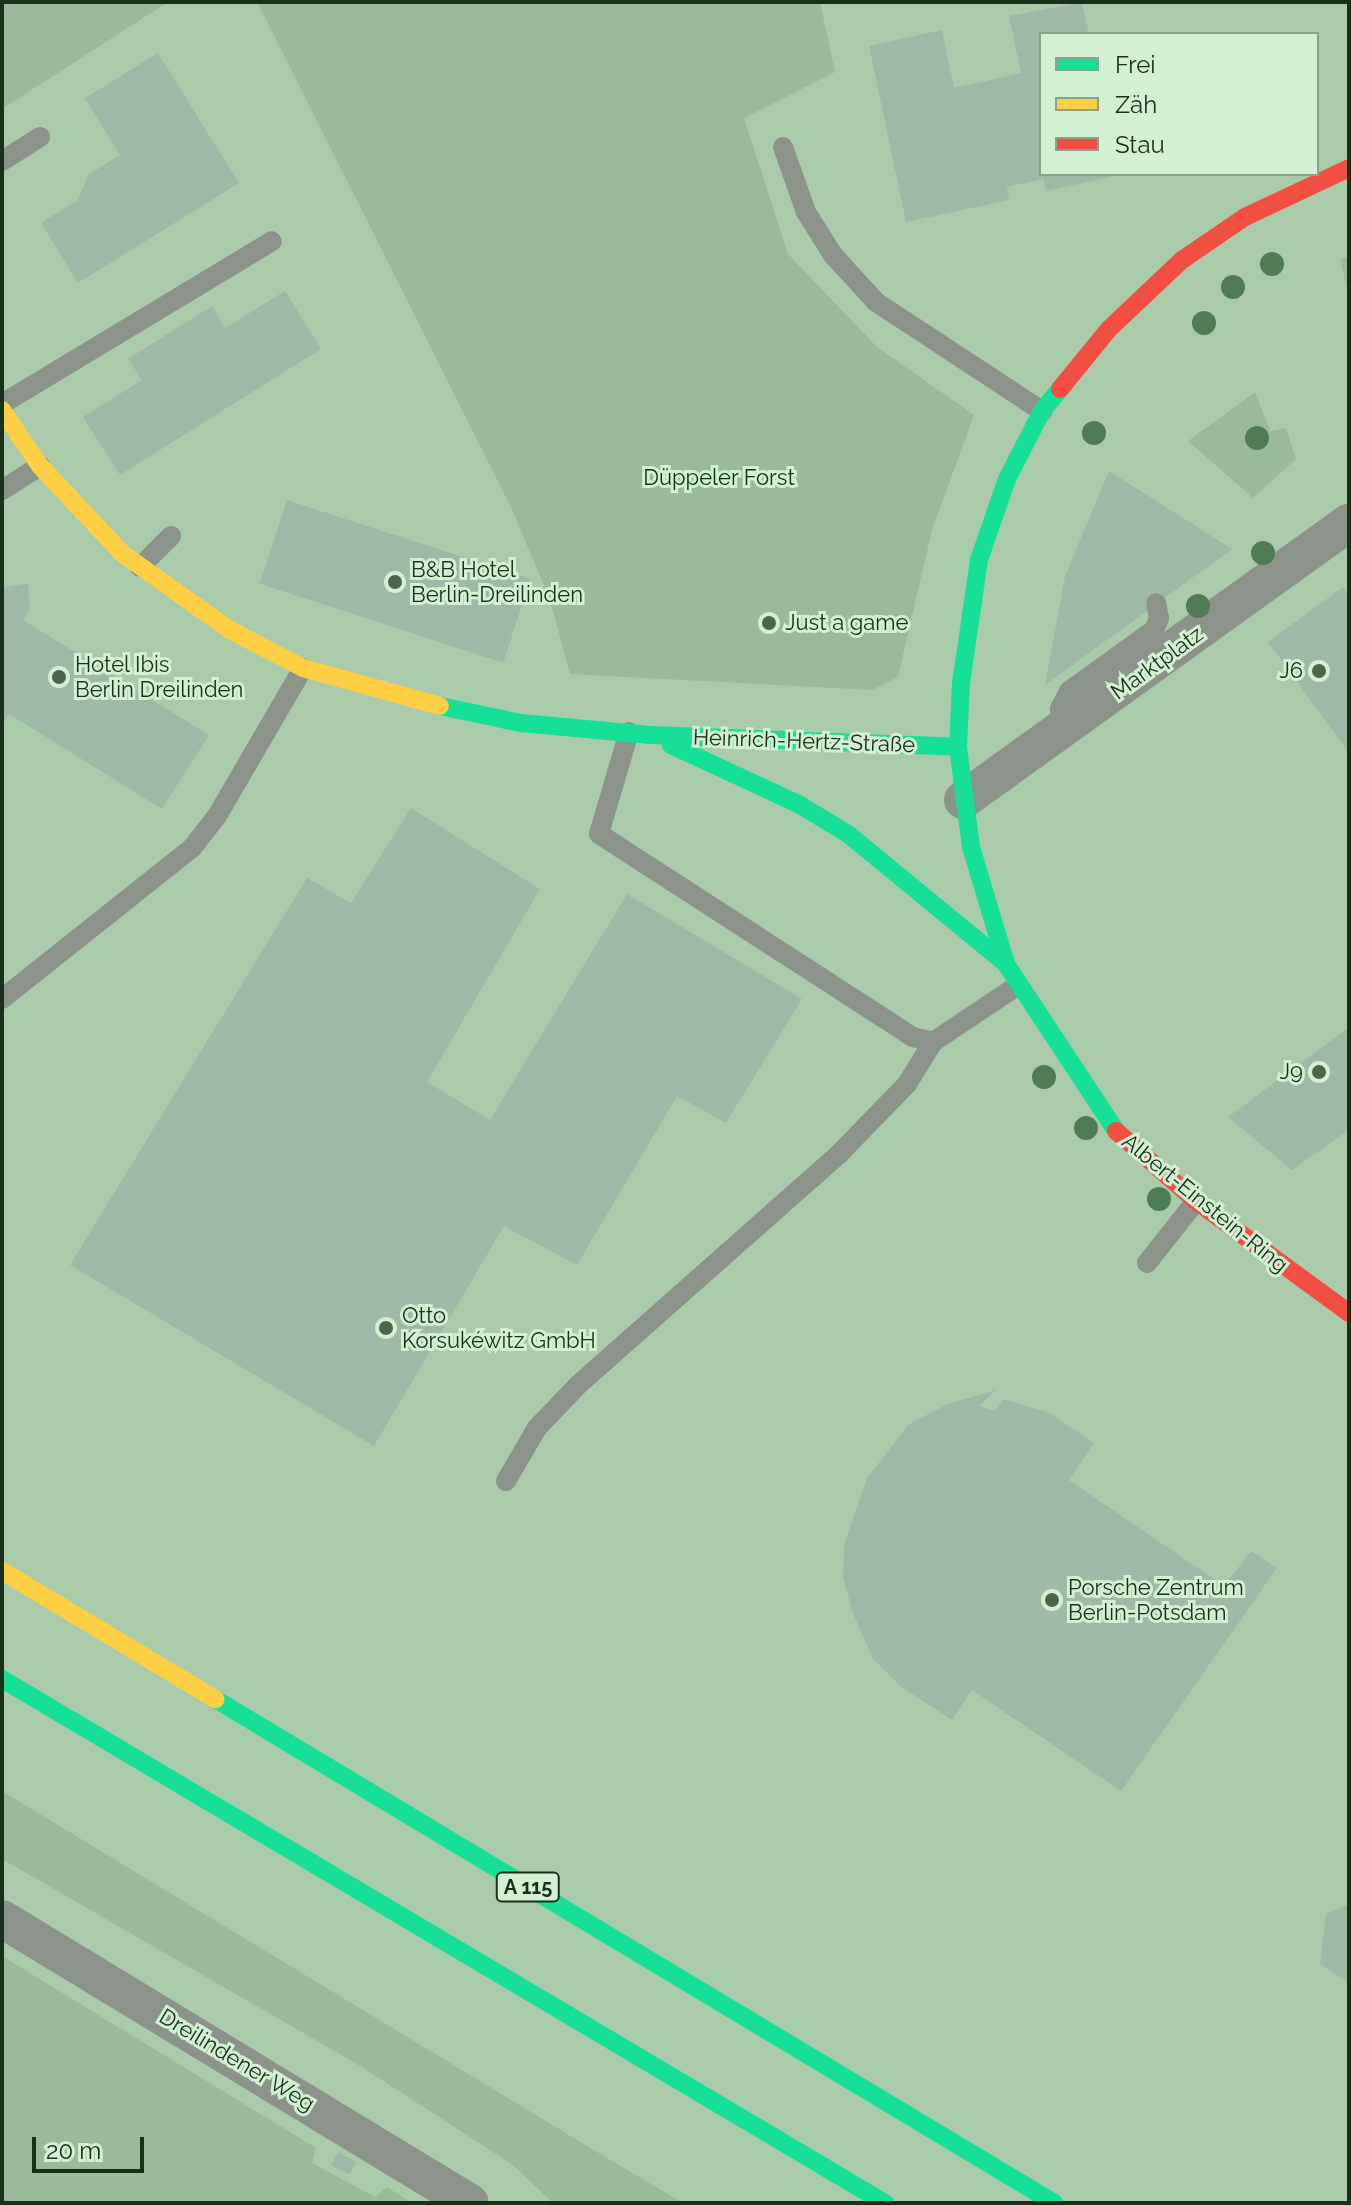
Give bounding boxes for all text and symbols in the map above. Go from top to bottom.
legend [1039,32,1319,176]
text: Frei [1115,50,1156,79]
text: Zäh [1115,90,1157,119]
text: Stau [1115,130,1165,159]
park label: Düppeler Forst [643,465,795,491]
place label: B&B Hotel Berlin-Dreilinden [411,556,583,608]
marker: B&B Hotel Berlin-Dreilinden [386,573,404,591]
place label: Just a game [785,610,908,636]
marker: Just a game [760,614,778,632]
street label: Marktplatz [1106,621,1208,705]
place label: Hotel Ibis Berlin Dreilinden [75,651,243,702]
place label: J6 [1279,658,1303,684]
marker: J6 [1310,662,1328,680]
marker: Hotel Ibis Berlin Dreilinden [50,668,68,686]
street label: Heinrich-Hertz-Straße [692,724,916,758]
place label: J9 [1280,1059,1303,1085]
marker: J9 [1310,1063,1328,1081]
street label: Albert-Einstein-Ring [1117,1128,1293,1278]
place label: Otto Korsukéwitz GmbH [402,1302,596,1354]
marker: Otto Korsukéwitz GmbH [377,1319,395,1337]
place label: Porsche Zentrum Berlin-Potsdam [1068,1574,1244,1626]
marker: Porsche Zentrum Berlin-Potsdam [1043,1591,1061,1609]
road number: A 115 [494,1871,562,1903]
street label: Dreilindener Weg [154,2003,320,2117]
scale bar [36,2121,148,2171]
text: 20 m [46,2136,101,2165]

